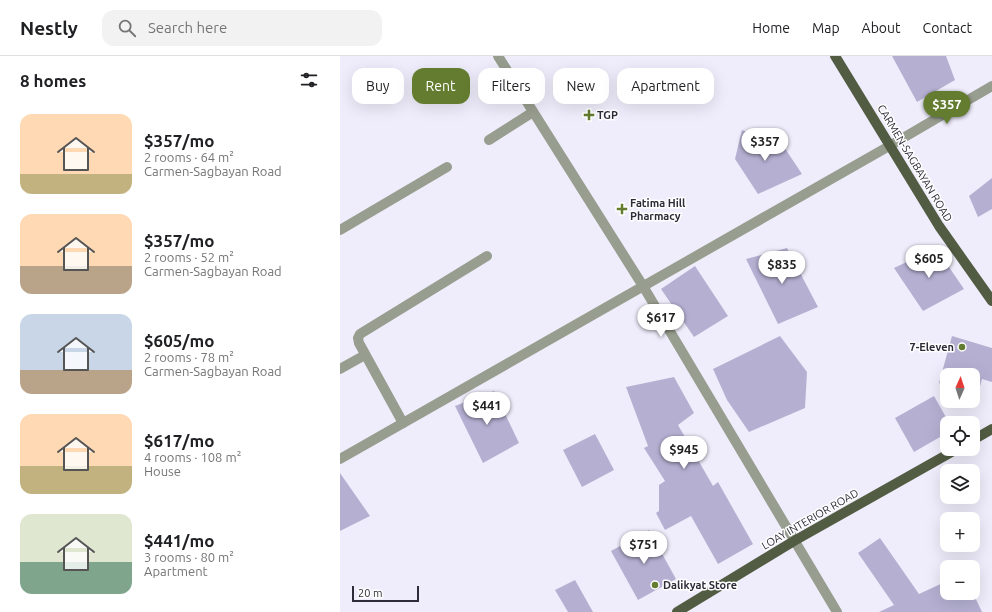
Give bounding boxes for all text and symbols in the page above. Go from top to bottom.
search box [102,10,382,46]
text: Nestly [20,17,78,39]
icon: search [116,17,138,39]
text: Search here [148,19,227,36]
text: Home [752,20,790,36]
text: Map [812,20,840,36]
text: About [862,20,901,36]
text: Contact [923,20,972,36]
chip: Buy [352,68,404,104]
chip: Rent [412,68,470,104]
chip: Filters [478,68,545,104]
chip: New [553,68,609,104]
chip: Apartment [617,68,714,104]
icon: filters [298,69,320,91]
text: 8 homes [20,71,86,90]
pin: $357 [923,91,971,125]
text: $357 [932,97,962,111]
street label: CARMEN-SAGBAYAN ROAD [875,102,955,224]
place label: TGP [597,109,618,121]
marker: TGP [584,110,594,120]
pin: $357 [741,128,789,162]
icon: home [52,130,100,178]
text: $357/mo [144,131,214,150]
text: $357 [750,134,780,148]
text: 2 rooms · 64 m² [144,150,234,164]
text: Carmen-Sagbayan Road [144,164,282,178]
place label: Fatima Hill Pharmacy [630,197,686,222]
marker: Fatima Hill Pharmacy [617,204,627,214]
icon: home [52,230,100,278]
text: $357/mo [144,231,214,250]
pin: $605 [905,245,953,279]
text: 2 rooms · 52 m² [144,250,234,264]
pin: $835 [758,251,806,285]
text: $605 [914,251,944,265]
text: $835 [767,257,797,271]
text: Carmen-Sagbayan Road [144,264,282,278]
pin: $617 [637,304,685,338]
text: $617 [646,310,676,324]
icon: home [52,330,100,378]
text: $605/mo [144,331,214,350]
place label: 7-Eleven [909,341,954,353]
marker: 7-Eleven [957,342,967,352]
text: 2 rooms · 78 m² [144,350,234,364]
text: Carmen-Sagbayan Road [144,364,282,378]
north arrow [940,368,980,408]
map controls [940,368,980,600]
pin: $441 [463,392,511,426]
text: $441 [472,398,502,412]
button: locate [940,416,980,456]
icon: home [52,430,100,478]
text: $617/mo [144,431,214,450]
pin: $945 [660,436,708,470]
text: $945 [669,442,699,456]
text: 4 rooms · 108 m² [144,450,241,464]
text: House [144,464,181,478]
button: layers [940,464,980,504]
street label: LOAY INTERIOR ROAD [760,486,861,552]
button: + [940,512,980,552]
icon: home [52,530,100,578]
text: $441/mo [144,531,214,550]
pin: $751 [620,531,668,565]
text: $751 [629,537,659,551]
text: 3 rooms · 80 m² [144,550,234,564]
button: − [940,560,980,600]
text: Apartment [144,564,208,578]
place label: Dalikyat Store [663,579,737,591]
marker: Dalikyat Store [650,580,660,590]
scale bar [352,584,419,603]
text: 20 m [358,587,382,599]

